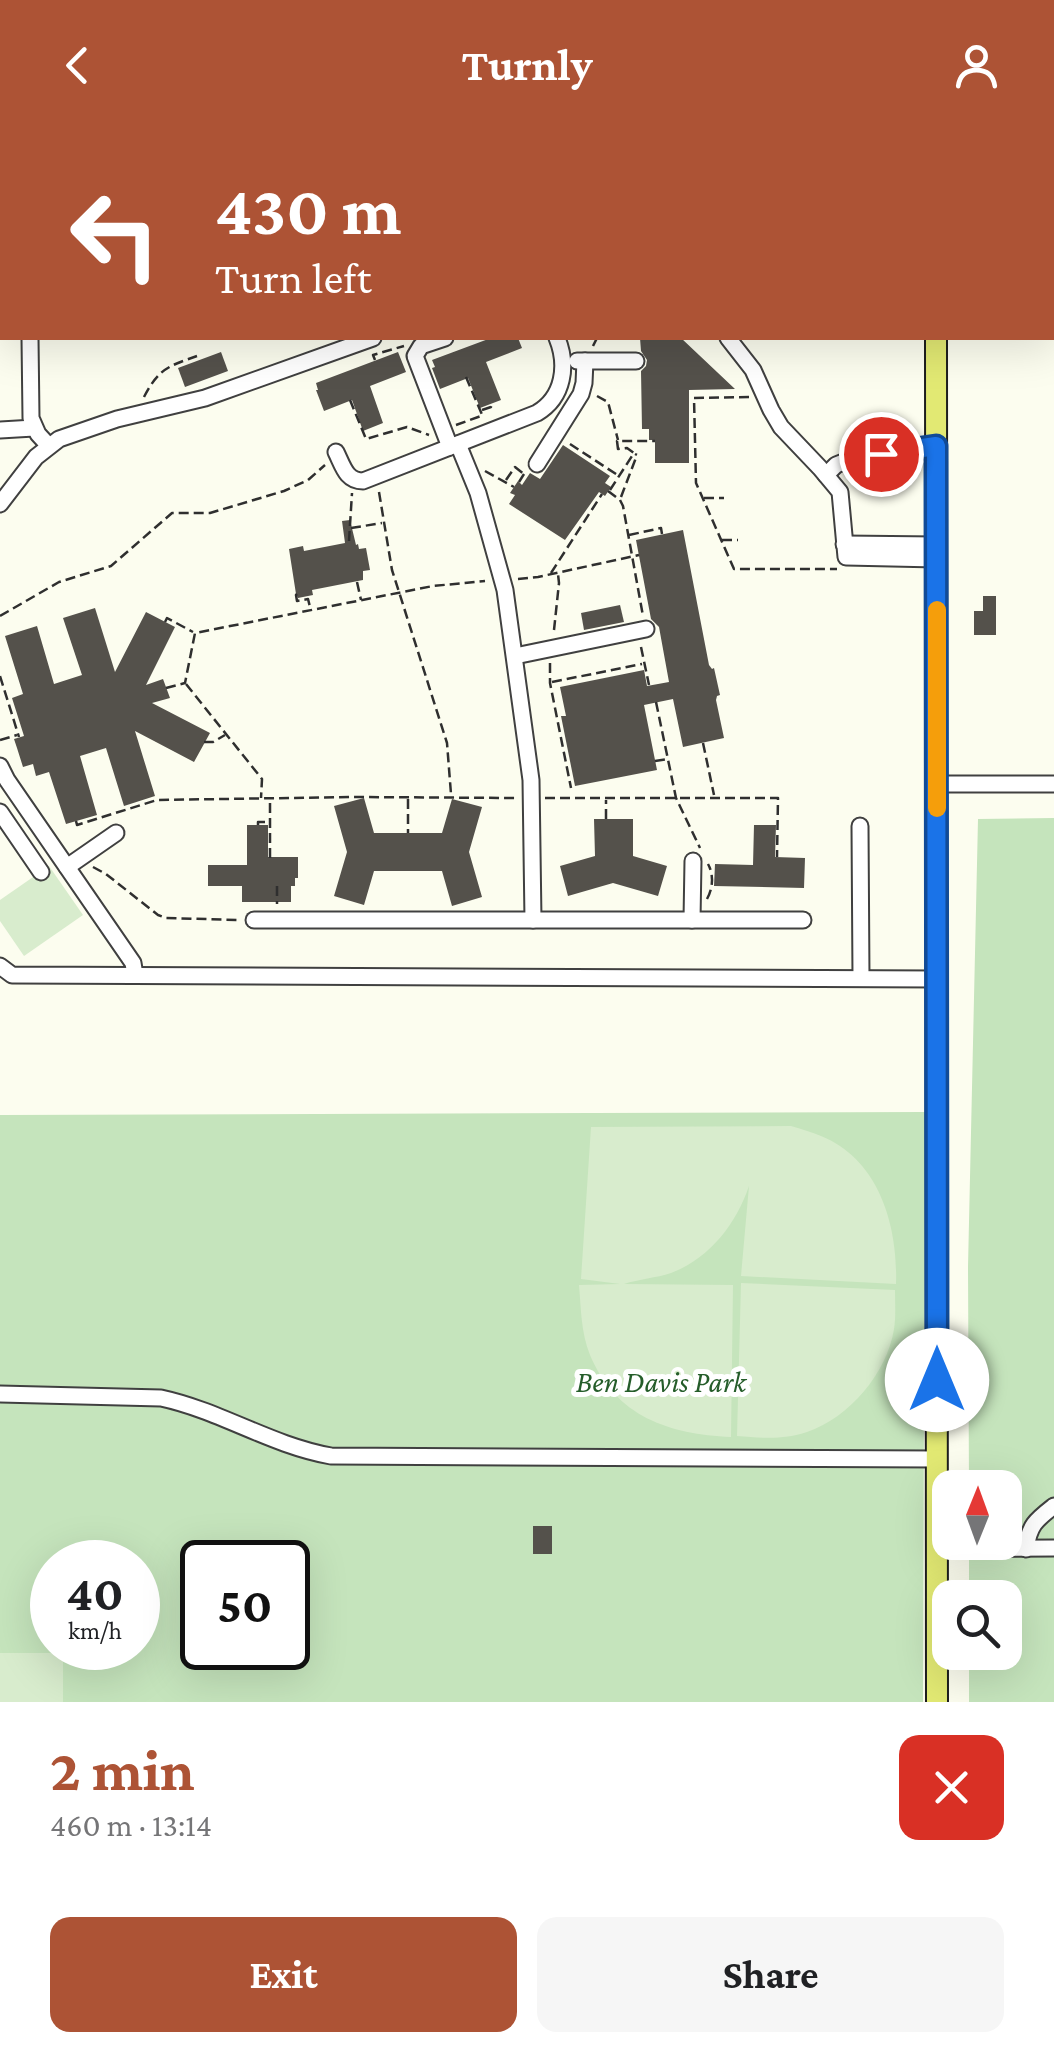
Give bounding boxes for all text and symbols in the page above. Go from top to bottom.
icon: back [50,38,105,93]
icon: person [949,38,1004,93]
text: Turnly [461,40,593,90]
icon: left [50,170,180,300]
text: 430 m [215,171,401,249]
text: Turn left [215,253,372,303]
pin [839,412,924,497]
icon: arrive [854,427,909,482]
position arrow [885,1328,989,1432]
park label: Ben Davis Park [576,1365,748,1398]
north arrow [932,1470,1022,1560]
map controls [932,1470,1022,1670]
speed limit sign: 50 [180,1540,310,1670]
text: 40 [66,1565,124,1621]
button: search [932,1580,1022,1670]
text: km/h [68,1617,122,1644]
button: close [899,1735,1004,1840]
text: 2 min [50,1736,195,1803]
text: 460 m · 13:14 [50,1807,212,1843]
button: Exit [50,1917,517,2032]
button: Share [537,1917,1004,2032]

